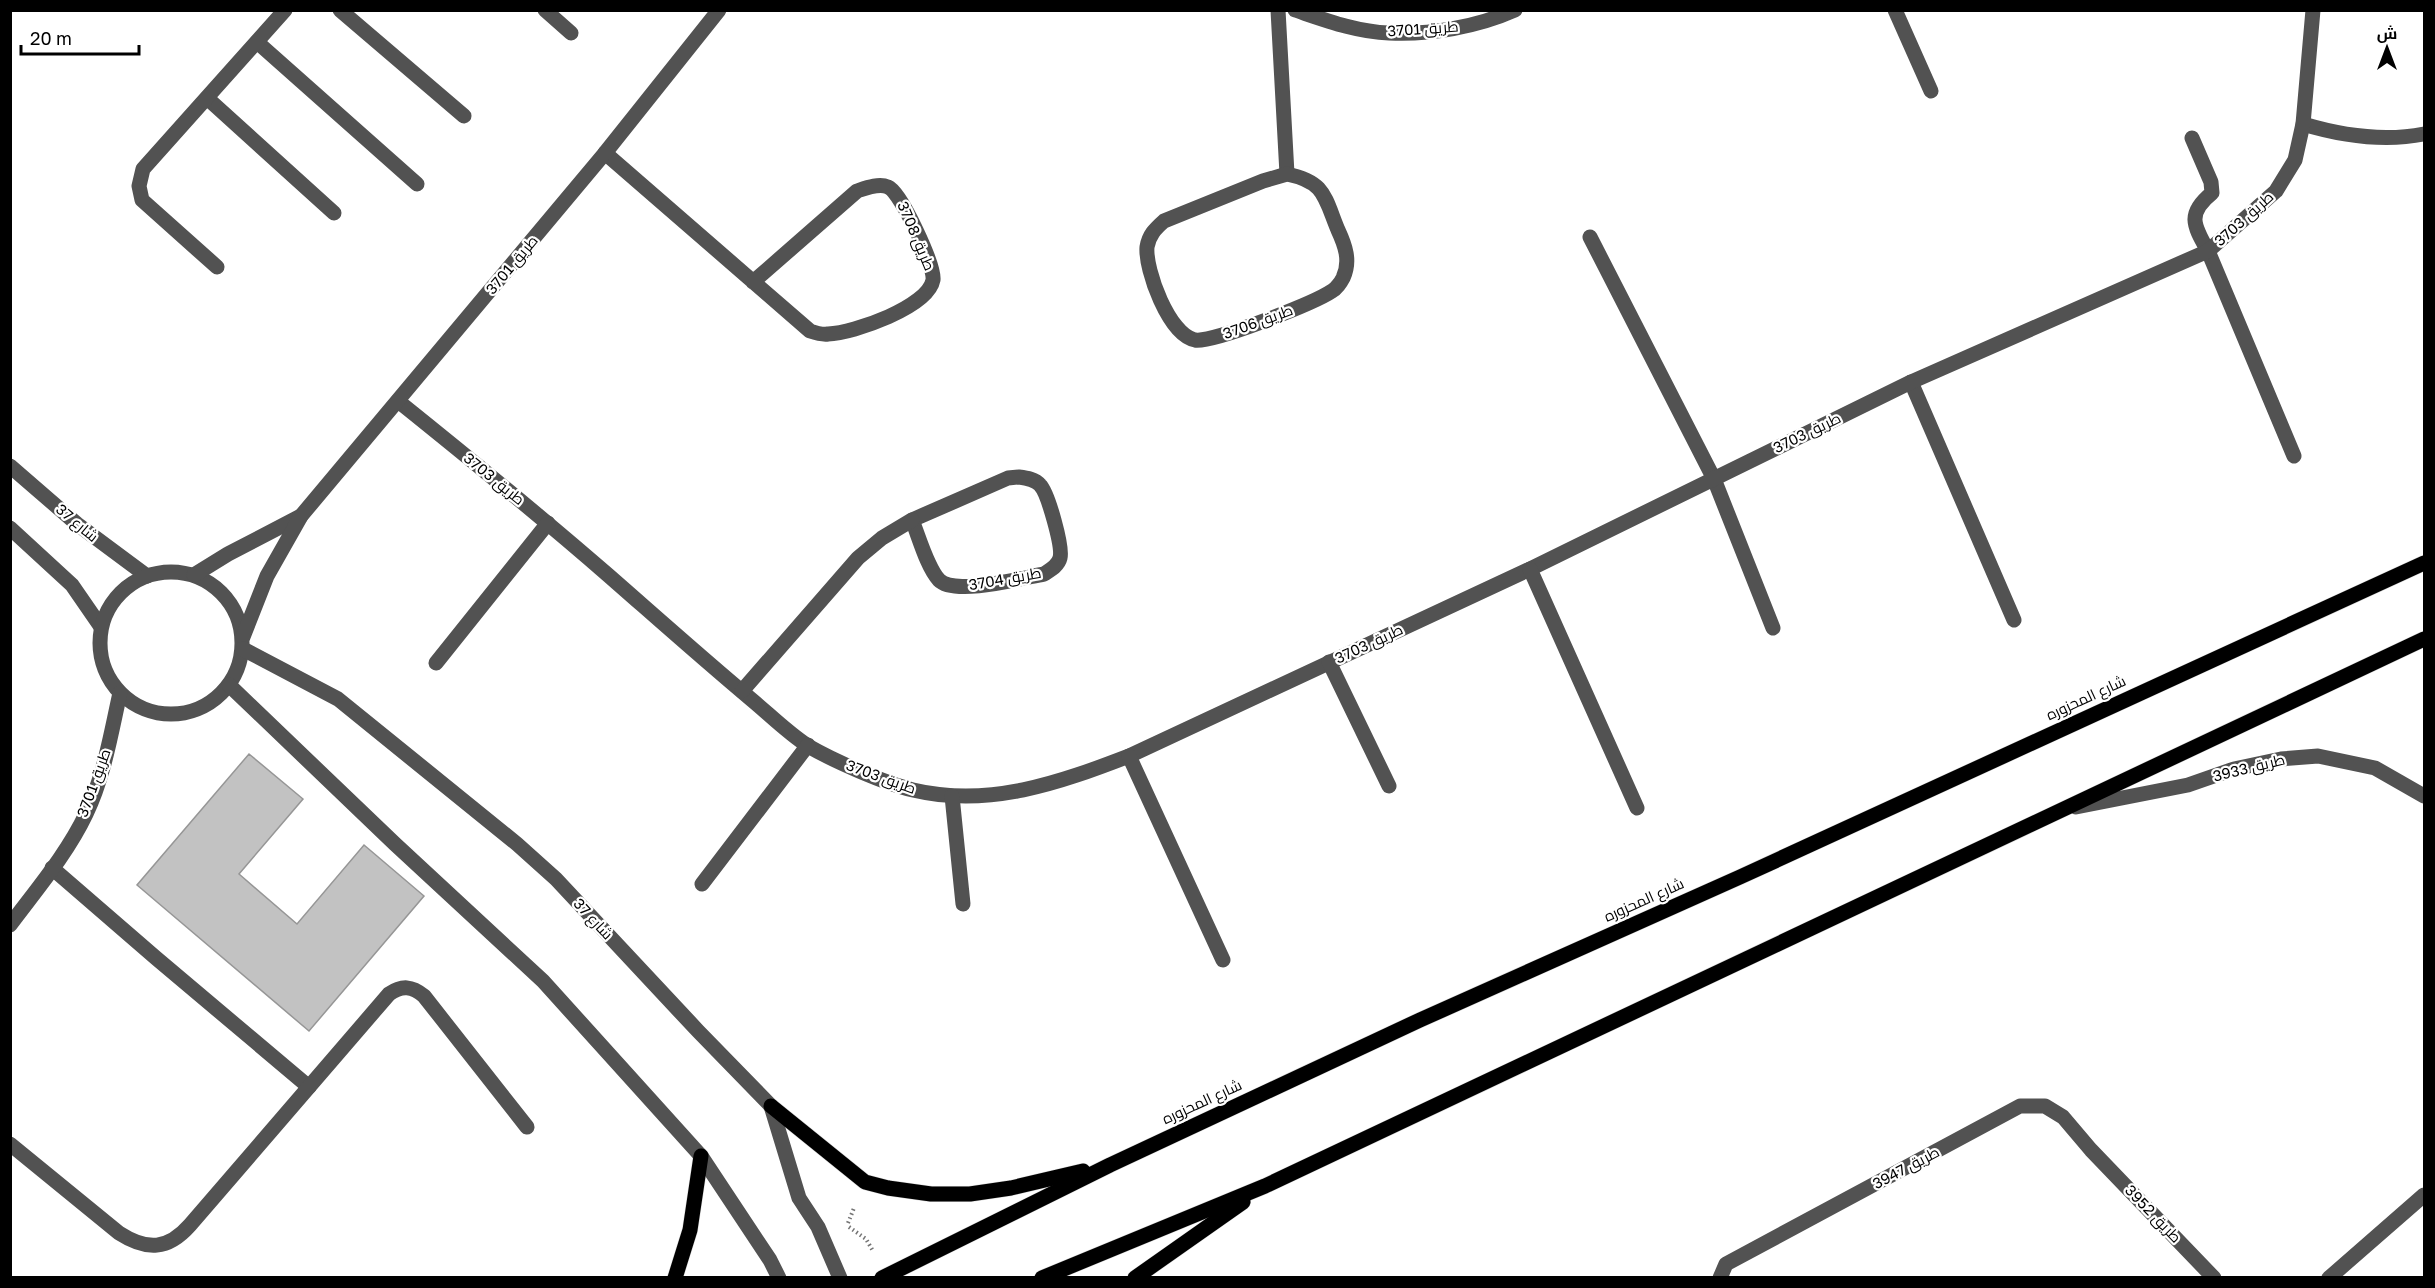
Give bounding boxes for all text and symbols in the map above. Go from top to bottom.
street label: طريق 3701 [1387,17,1459,41]
scale bar [21,18,140,56]
north arrow [2357,18,2417,78]
text: ش [2377,23,2397,43]
text: 20 m [30,27,72,49]
street label: طريق 3703 [2210,187,2278,251]
street label: طريق 3708 [892,198,940,274]
street label: طريق 3701 [481,231,543,299]
street label: طريق 3706 [1220,300,1296,344]
street label: طريق 3703 [1770,408,1844,458]
street label: طريق 3703 [459,448,529,510]
street label: شارع 37 [51,499,102,547]
street label: طريق 3704 [967,563,1043,595]
street label: طريق 3703 [1332,620,1406,668]
street label: شارع المحزوره [2043,671,2129,726]
street label: طريق 3701 [72,746,116,820]
street label: طريق 3933 [2211,749,2287,787]
street label: طريق 3703 [843,755,919,799]
street label: شارع المحزوره [1601,873,1688,927]
street label: شارع 37 [568,894,617,945]
street label: شارع المحزوره [1159,1075,1245,1130]
street label: طريق 3947 [1869,1142,1943,1194]
street label: طريق 3952 [2120,1181,2186,1247]

